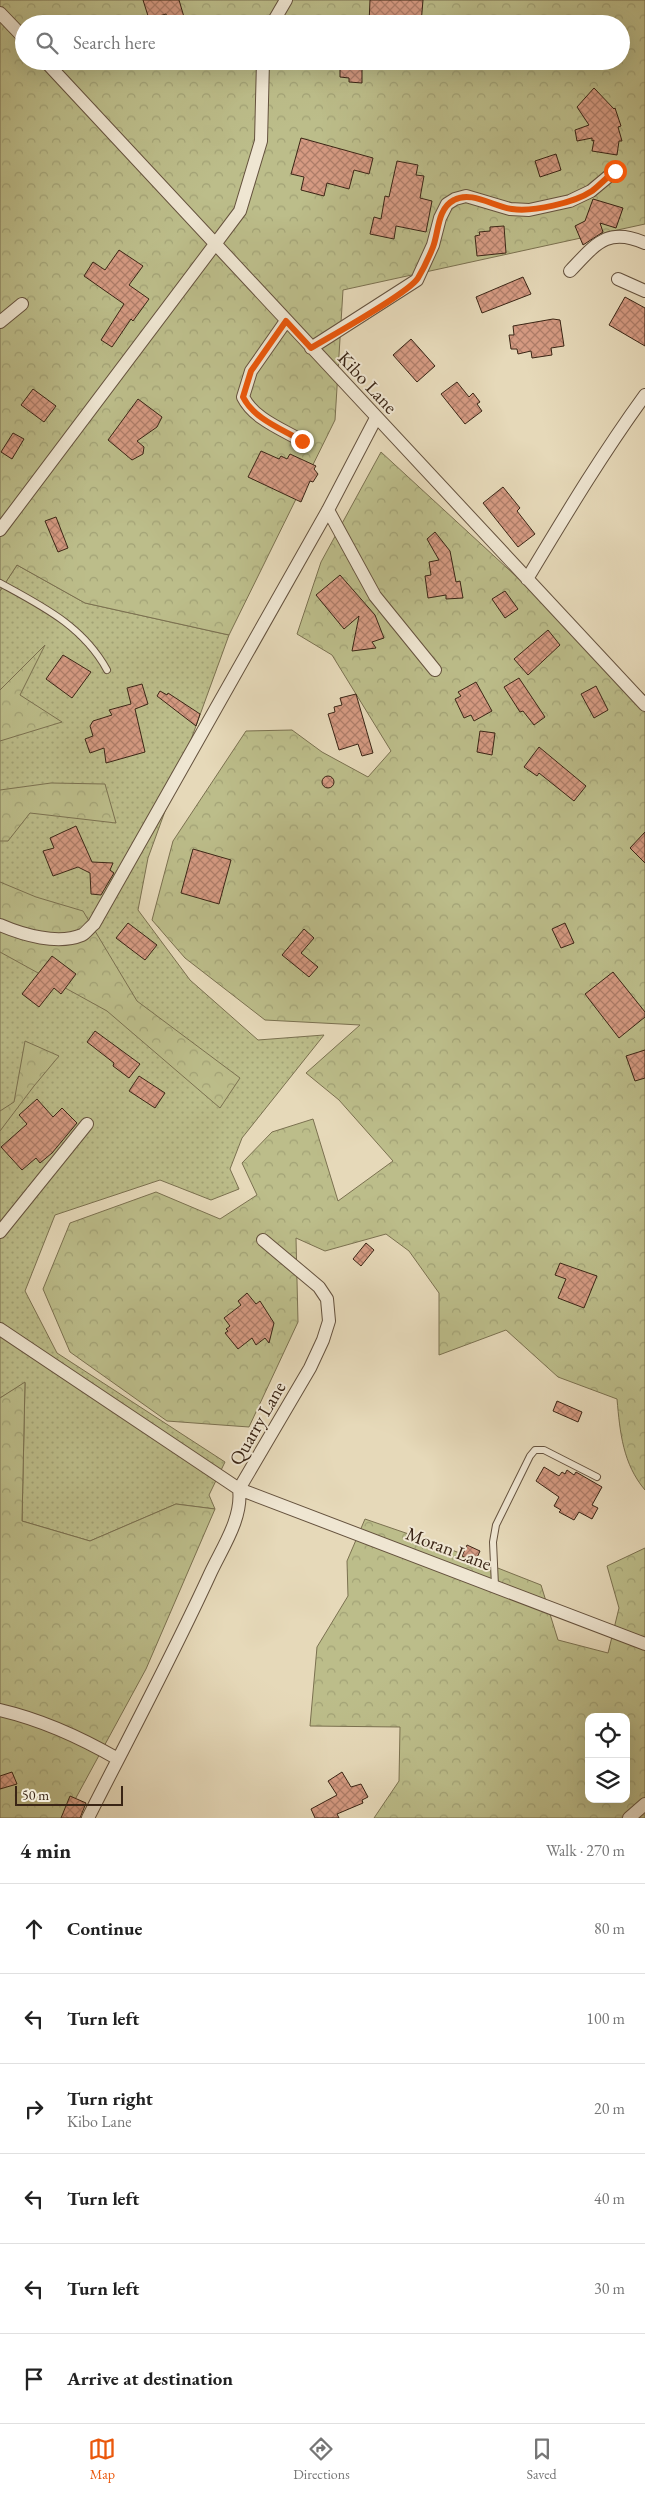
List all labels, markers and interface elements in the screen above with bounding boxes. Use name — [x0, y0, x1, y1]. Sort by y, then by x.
search box — [15, 15, 630, 70]
icon: search — [33, 29, 61, 57]
text: Search here — [73, 30, 155, 55]
route start — [604, 160, 627, 183]
street label: Kibo Lane — [332, 346, 403, 419]
route end — [291, 430, 314, 453]
street label: Quarry Lane — [223, 1377, 292, 1470]
street label: Moran Lane — [402, 1521, 495, 1576]
map controls — [585, 1713, 630, 1803]
button: locate — [585, 1713, 630, 1758]
button: layers — [585, 1758, 630, 1803]
scale bar — [15, 1783, 122, 1806]
text: 50 m — [22, 1786, 49, 1804]
text: 4 min — [20, 1837, 71, 1864]
text: Walk · 270 m — [546, 1840, 625, 1861]
icon: ahead — [20, 1915, 48, 1943]
text: Continue — [67, 1916, 142, 1941]
text: 80 m — [594, 1918, 625, 1939]
icon: left — [20, 2005, 48, 2033]
text: Turn left — [67, 2006, 139, 2031]
text: 100 m — [586, 2008, 625, 2029]
text: Turn right — [67, 2086, 153, 2111]
icon: right — [20, 2095, 48, 2123]
text: 20 m — [594, 2098, 625, 2119]
text: Kibo Lane — [67, 2111, 132, 2132]
icon: left — [20, 2185, 48, 2213]
text: Turn left — [67, 2186, 139, 2211]
text: 40 m — [594, 2188, 625, 2209]
icon: left — [20, 2275, 48, 2303]
text: Turn left — [67, 2276, 139, 2301]
text: 30 m — [594, 2278, 625, 2299]
icon: arrive — [20, 2365, 48, 2393]
text: Arrive at destination — [67, 2366, 233, 2391]
tab: Map — [88, 2435, 116, 2483]
tab: Directions — [293, 2435, 350, 2483]
tab: Saved — [527, 2435, 557, 2483]

